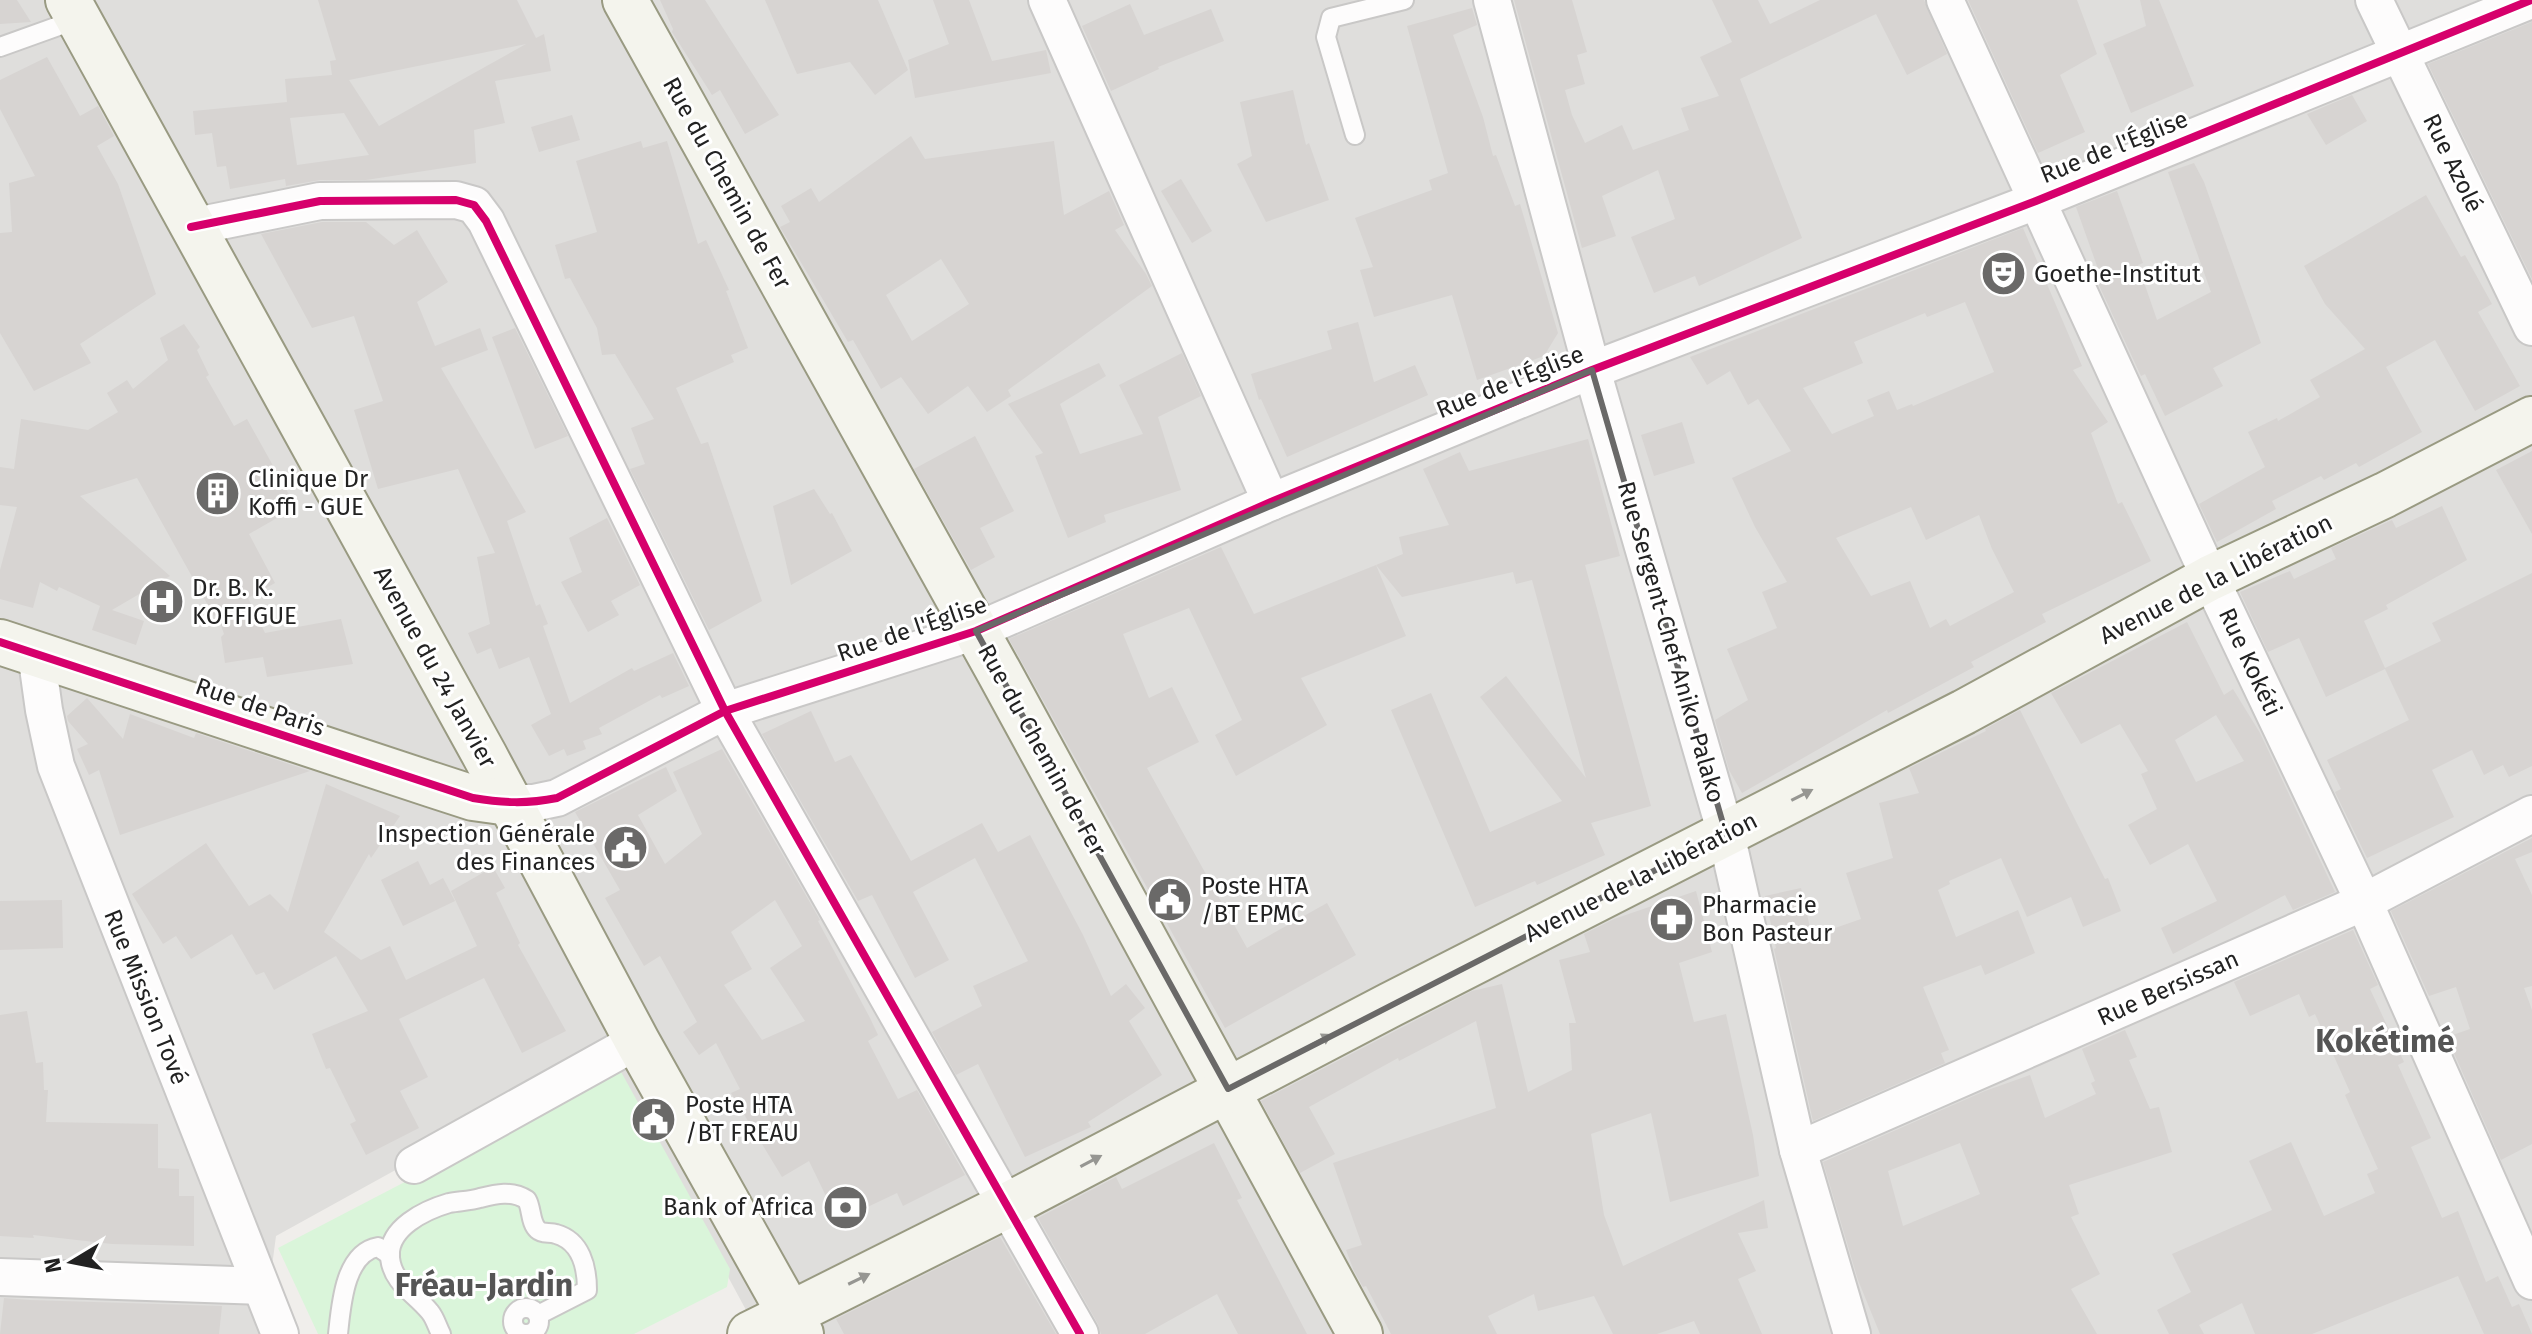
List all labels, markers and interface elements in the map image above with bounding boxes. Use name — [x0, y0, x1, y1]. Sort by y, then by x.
street label: Rue du Chemin de Fer — [657, 72, 797, 294]
street label: Rue de l'Église — [2036, 104, 2192, 189]
street label: Rue Azolé — [2417, 109, 2489, 217]
theatre icon: Goethe-Institut — [1979, 250, 2027, 298]
place label: Goethe-Institut — [2034, 260, 2201, 288]
street label: Rue de l'Église — [1432, 339, 1588, 424]
place label: Clinique Dr Koffi - GUE — [248, 465, 369, 521]
building icon: Clinique Dr Koffi - GUE — [193, 469, 241, 517]
street label: Rue Sergent-Chef Aniko Palako — [1612, 478, 1730, 806]
street label: Avenue de la Libération — [2095, 508, 2337, 650]
street label: Avenue du 24 Janvier — [368, 561, 502, 773]
place label: Dr. B. K. KOFFIGUE — [192, 574, 297, 630]
hospital icon: Dr. B. K. KOFFIGUE — [137, 578, 185, 626]
street label: Rue de l'Église — [833, 589, 991, 668]
street label: Rue Kokéti — [2213, 603, 2287, 721]
street label: Rue du Chemin de Fer — [972, 639, 1112, 861]
street label: Rue de Paris — [192, 672, 328, 742]
one-way arrow — [1791, 788, 1814, 801]
street label: Avenue de la Libération — [1520, 806, 1762, 948]
place label: Inspection Générale des Finances — [377, 820, 595, 876]
public building icon: Inspection Générale des Finances — [602, 824, 650, 872]
place label: Poste HTA /BT EPMC — [1201, 872, 1309, 928]
public building icon: Poste HTA /BT EPMC — [1146, 876, 1194, 924]
place label: Pharmacie Bon Pasteur — [1702, 891, 1833, 947]
pharmacy icon: Pharmacie Bon Pasteur — [1647, 895, 1695, 943]
street label: Rue Mission Tové — [98, 905, 194, 1089]
street label: Rue Bersissan — [2093, 944, 2243, 1032]
district label: Kokétimé — [2315, 1022, 2455, 1060]
one-way arrow — [1310, 1034, 1333, 1047]
place label: Poste HTA /BT FREAU — [685, 1091, 799, 1147]
public building icon: Poste HTA /BT FREAU — [630, 1095, 678, 1143]
one-way arrow — [1080, 1155, 1103, 1168]
bank icon: Bank of Africa — [821, 1183, 869, 1231]
place label: Bank of Africa — [663, 1193, 814, 1221]
north arrow — [32, 1222, 112, 1302]
text: N — [38, 1256, 67, 1275]
district label: Fréau-Jardin — [395, 1266, 573, 1304]
one-way arrow — [848, 1272, 871, 1286]

